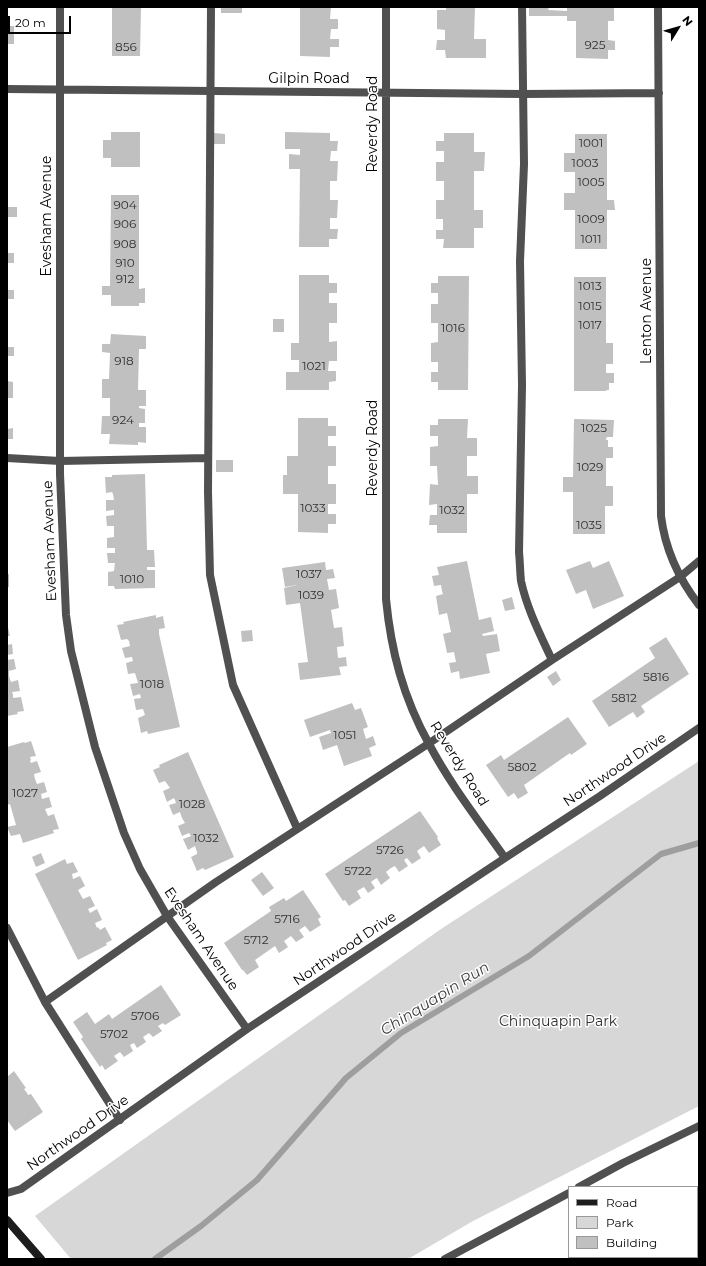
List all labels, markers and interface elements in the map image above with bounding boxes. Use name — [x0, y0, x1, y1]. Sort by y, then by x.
scale bar — [10, 8, 73, 34]
north arrow — [658, 8, 698, 48]
text: N — [679, 13, 696, 29]
text: 20 m — [15, 15, 46, 30]
house number: 925 — [585, 38, 605, 52]
house number: 856 — [115, 40, 137, 54]
street label: Gilpin Road — [268, 71, 350, 87]
street label: Reverdy Road — [365, 76, 381, 172]
house number: 1001 — [579, 136, 603, 150]
street label: Evesham Avenue — [39, 156, 55, 276]
house number: 1003 — [572, 156, 598, 170]
house number: 1005 — [577, 175, 605, 189]
house number: 904 — [113, 198, 137, 212]
house number: 1009 — [577, 212, 605, 226]
house number: 906 — [114, 217, 136, 231]
house number: 1011 — [581, 232, 601, 246]
house number: 908 — [114, 237, 136, 251]
house number: 910 — [115, 256, 135, 270]
street label: Lenton Avenue — [639, 258, 655, 364]
house number: 912 — [116, 272, 134, 286]
house number: 1013 — [578, 279, 602, 293]
house number: 1015 — [578, 299, 602, 313]
house number: 1017 — [578, 318, 602, 332]
house number: 1016 — [441, 321, 465, 335]
house number: 918 — [114, 354, 134, 368]
house number: 1021 — [302, 359, 326, 373]
street label: Reverdy Road — [365, 400, 381, 496]
house number: 924 — [112, 413, 134, 427]
house number: 1025 — [581, 421, 607, 435]
house number: 1029 — [577, 460, 603, 474]
street label: Evesham Avenue — [39, 480, 61, 602]
house number: 1033 — [300, 501, 326, 515]
house number: 1032 — [439, 503, 465, 517]
house number: 1035 — [576, 518, 602, 532]
house number: 1037 — [296, 567, 322, 581]
house number: 1010 — [120, 572, 144, 586]
house number: 1039 — [298, 588, 324, 602]
house number: 5816 — [643, 670, 669, 684]
house number: 1018 — [140, 677, 164, 691]
house number: 5812 — [611, 691, 637, 705]
street label: Reverdy Road — [426, 718, 492, 810]
house number: 1051 — [333, 728, 357, 742]
street label: Northwood Drive — [560, 729, 670, 811]
house number: 5802 — [507, 760, 537, 774]
house number: 1027 — [12, 786, 38, 800]
house number: 1028 — [179, 797, 205, 811]
house number: 1032 — [193, 831, 219, 845]
house number: 5726 — [376, 843, 404, 857]
house number: 5722 — [344, 864, 372, 878]
street label: Evesham Avenue — [160, 884, 242, 994]
street label: Northwood Drive — [290, 908, 400, 990]
house number: 5716 — [274, 912, 300, 926]
house number: 5712 — [244, 933, 268, 947]
water label: Chinquapin Run — [377, 958, 493, 1040]
house number: 5706 — [131, 1009, 159, 1023]
park label: Chinquapin Park — [499, 1014, 617, 1030]
house number: 5702 — [100, 1027, 128, 1041]
street label: Northwood Drive — [24, 1092, 132, 1174]
legend — [568, 1186, 698, 1258]
text: Road — [606, 1195, 637, 1210]
text: Park — [606, 1215, 633, 1230]
text: Building — [606, 1235, 657, 1250]

